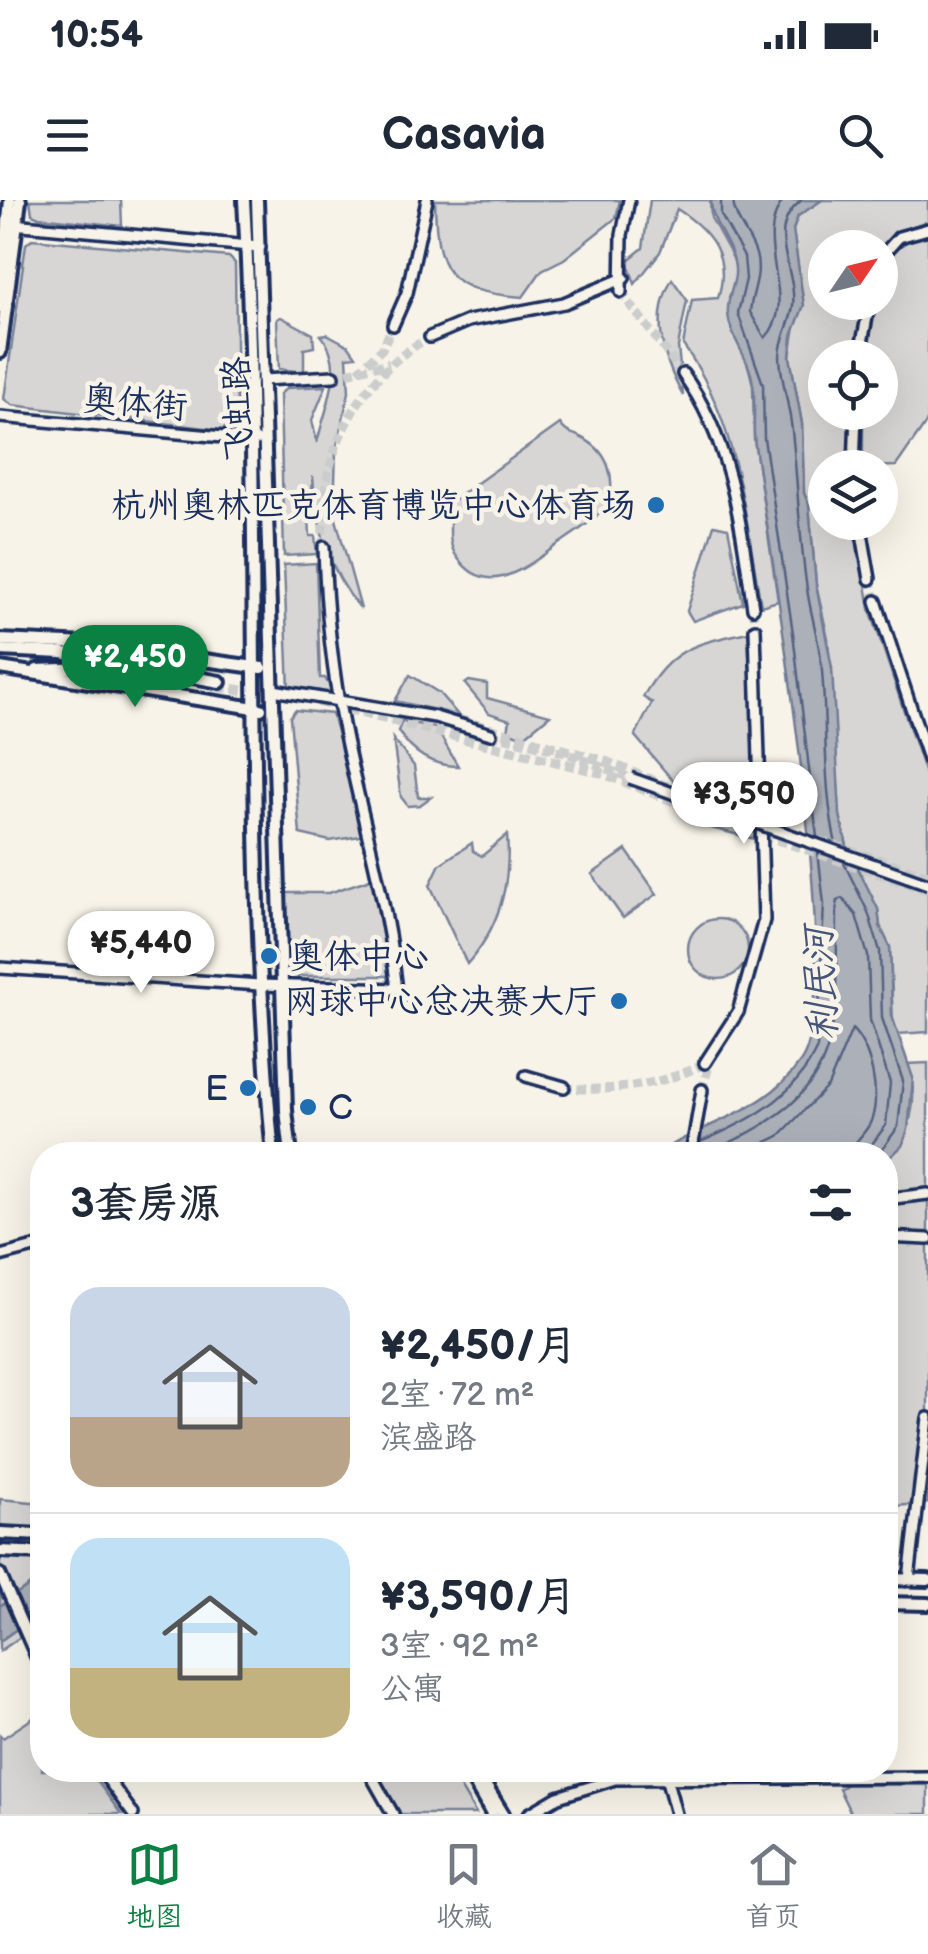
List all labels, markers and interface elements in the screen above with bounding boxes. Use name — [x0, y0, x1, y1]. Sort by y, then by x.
text: 10:54 — [50, 13, 143, 58]
icon: menu — [40, 108, 95, 163]
text: Casavia — [382, 108, 546, 163]
icon: search — [833, 108, 888, 163]
north arrow — [808, 230, 898, 320]
map controls — [808, 230, 898, 540]
button: locate — [808, 340, 898, 430]
street label: 飞虹路 — [215, 356, 262, 462]
street label: 奥体街 — [81, 377, 189, 429]
button: layers — [808, 450, 898, 540]
place label: 杭州奥林匹克体育博览中心体育场 — [111, 485, 636, 528]
marker: 杭州奥林匹克体育博览中心体育场 — [645, 494, 667, 516]
pin: ¥2,450 — [54, 625, 216, 710]
text: ¥2,450 — [83, 638, 187, 677]
pin: ¥3,590 — [663, 762, 825, 847]
text: ¥3,590 — [693, 775, 795, 814]
pin: ¥5,440 — [60, 911, 222, 996]
water label: 利民河 — [796, 920, 847, 1042]
text: ¥5,440 — [90, 924, 192, 963]
place label: 奥体中心 — [289, 936, 429, 979]
marker: 奥体中心 — [258, 945, 280, 967]
place label: 网球中心总决赛大厅 — [284, 981, 599, 1024]
marker: 网球中心总决赛大厅 — [608, 990, 630, 1012]
place label: E — [205, 1068, 228, 1111]
marker: E — [237, 1077, 259, 1099]
place label: C — [328, 1087, 353, 1130]
marker: C — [297, 1096, 319, 1118]
icon: filters — [803, 1175, 858, 1230]
text: 3套房源 — [70, 1179, 221, 1230]
text: ¥2,450/月 — [380, 1321, 578, 1372]
icon: home — [150, 1327, 270, 1447]
text: 2室 · 72 m² — [380, 1376, 534, 1415]
text: 滨盛路 — [380, 1419, 476, 1458]
text: ¥3,590/月 — [380, 1572, 577, 1623]
icon: home — [150, 1578, 270, 1698]
text: 3室 · 92 m² — [380, 1627, 539, 1666]
text: 公寓 — [380, 1670, 444, 1709]
tab: 地图 — [127, 1837, 183, 1934]
tab: 收藏 — [436, 1837, 492, 1934]
tab: 首页 — [745, 1837, 801, 1934]

